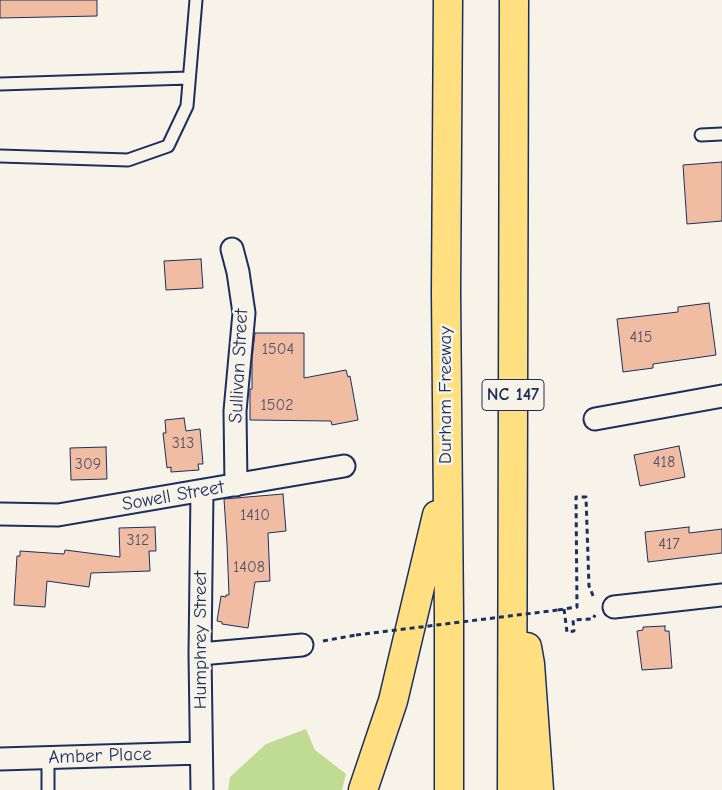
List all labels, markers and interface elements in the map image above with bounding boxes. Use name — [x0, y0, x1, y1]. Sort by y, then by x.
street label: Sullivan Street — [225, 308, 253, 424]
street label: Durham Freeway — [435, 326, 457, 464]
house number: 415 — [630, 327, 652, 347]
house number: 1504 — [262, 339, 294, 359]
road number: NC 147 — [482, 380, 544, 410]
house number: 1502 — [260, 395, 294, 415]
house number: 313 — [172, 433, 194, 453]
house number: 418 — [653, 452, 675, 472]
house number: 309 — [75, 454, 101, 474]
street label: Sowell Street — [120, 476, 226, 516]
house number: 1410 — [240, 505, 270, 525]
house number: 312 — [127, 530, 149, 550]
house number: 417 — [658, 534, 680, 554]
house number: 1408 — [233, 557, 265, 577]
street label: Humphrey Street — [190, 571, 212, 709]
street label: Amber Place — [48, 743, 152, 769]

